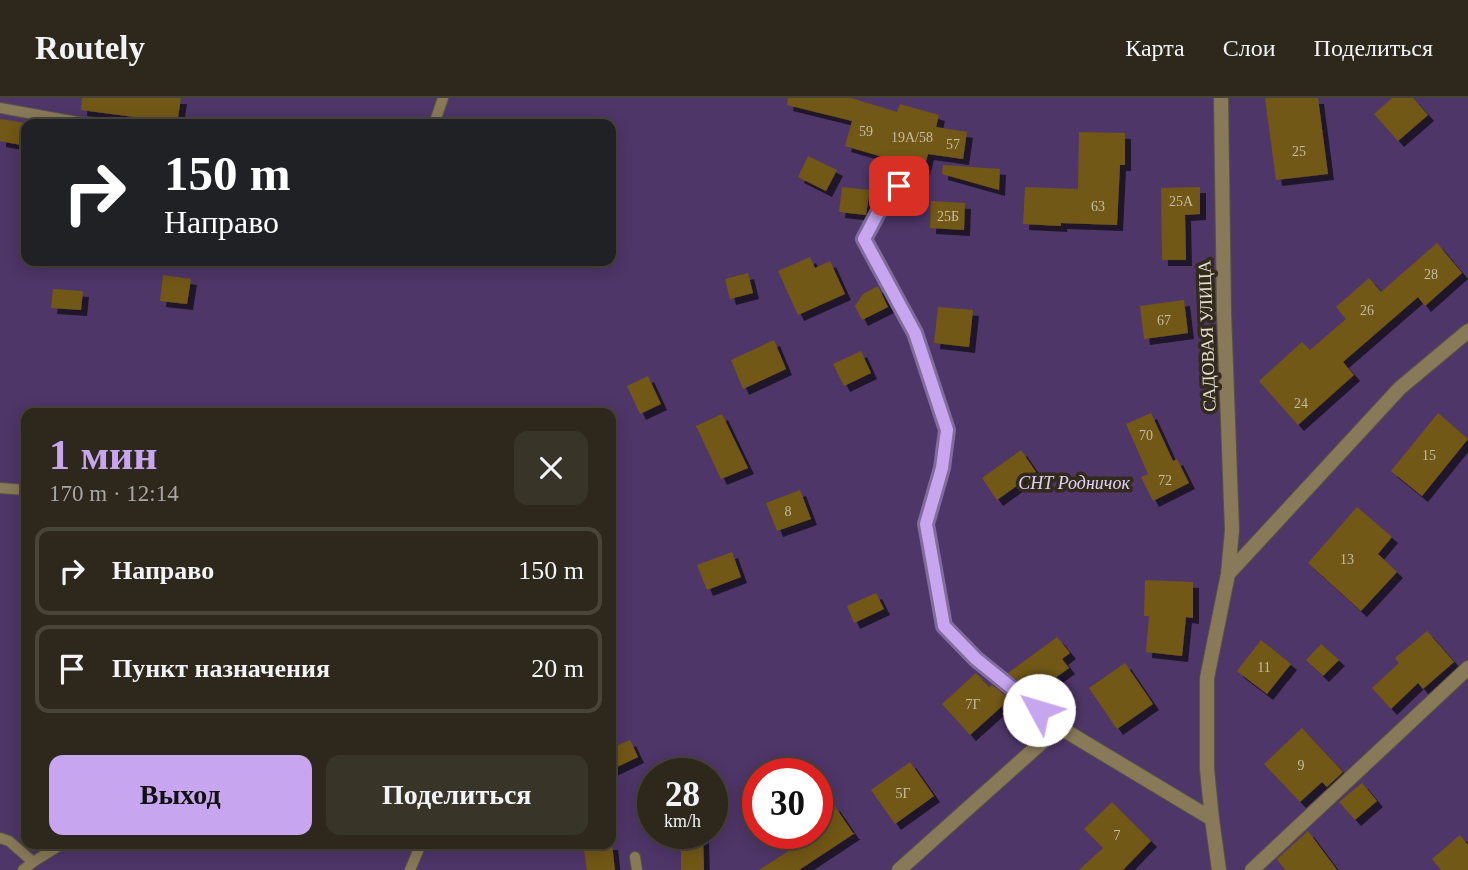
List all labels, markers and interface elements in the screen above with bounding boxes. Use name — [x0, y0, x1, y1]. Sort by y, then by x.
text: Routely — [35, 30, 145, 66]
text: Карта — [1125, 35, 1185, 61]
text: Слои — [1223, 35, 1276, 61]
text: Поделиться — [1314, 35, 1433, 61]
house number: 59 — [859, 124, 873, 139]
house number: 19А/58 — [891, 130, 933, 145]
house number: 57 — [946, 137, 960, 152]
house number: 25 — [1292, 144, 1306, 159]
text: 150 m — [164, 146, 291, 201]
icon: right — [49, 147, 140, 238]
pin — [869, 156, 929, 216]
icon: arrive — [880, 167, 918, 205]
house number: 25А — [1169, 194, 1194, 209]
house number: 63 — [1091, 199, 1105, 214]
text: Направо — [164, 204, 279, 240]
house number: 25Б — [937, 209, 959, 224]
street label: САДОВАЯ УЛИЦА — [1194, 260, 1220, 412]
house number: 28 — [1424, 267, 1438, 282]
house number: 26 — [1360, 303, 1374, 318]
house number: 67 — [1157, 313, 1171, 328]
house number: 24 — [1294, 396, 1308, 411]
house number: 70 — [1139, 428, 1153, 443]
button: close — [514, 431, 588, 505]
text: 1 мин — [49, 432, 158, 478]
house number: 15 — [1422, 448, 1436, 463]
park label: СНТ Родничок — [1018, 473, 1130, 493]
house number: 72 — [1158, 473, 1172, 488]
text: 170 m · 12:14 — [49, 481, 179, 506]
house number: 8 — [785, 504, 792, 519]
icon: right — [53, 552, 91, 590]
house number: 13 — [1340, 552, 1354, 567]
text: Направо — [112, 556, 214, 585]
text: 150 m — [518, 556, 584, 585]
icon: arrive — [53, 650, 91, 688]
text: Пункт назначения — [112, 654, 330, 683]
text: 20 m — [531, 654, 584, 683]
house number: 11 — [1257, 660, 1271, 675]
position arrow — [1002, 673, 1076, 747]
house number: 7Г — [965, 697, 981, 712]
button: Выход — [49, 755, 312, 835]
button: Поделиться — [326, 755, 588, 835]
speed limit sign: 30 — [742, 758, 833, 849]
house number: 9 — [1298, 758, 1305, 773]
text: 28 — [665, 775, 700, 814]
house number: 5Г — [895, 786, 911, 801]
text: km/h — [664, 811, 701, 831]
house number: 7 — [1114, 828, 1121, 843]

